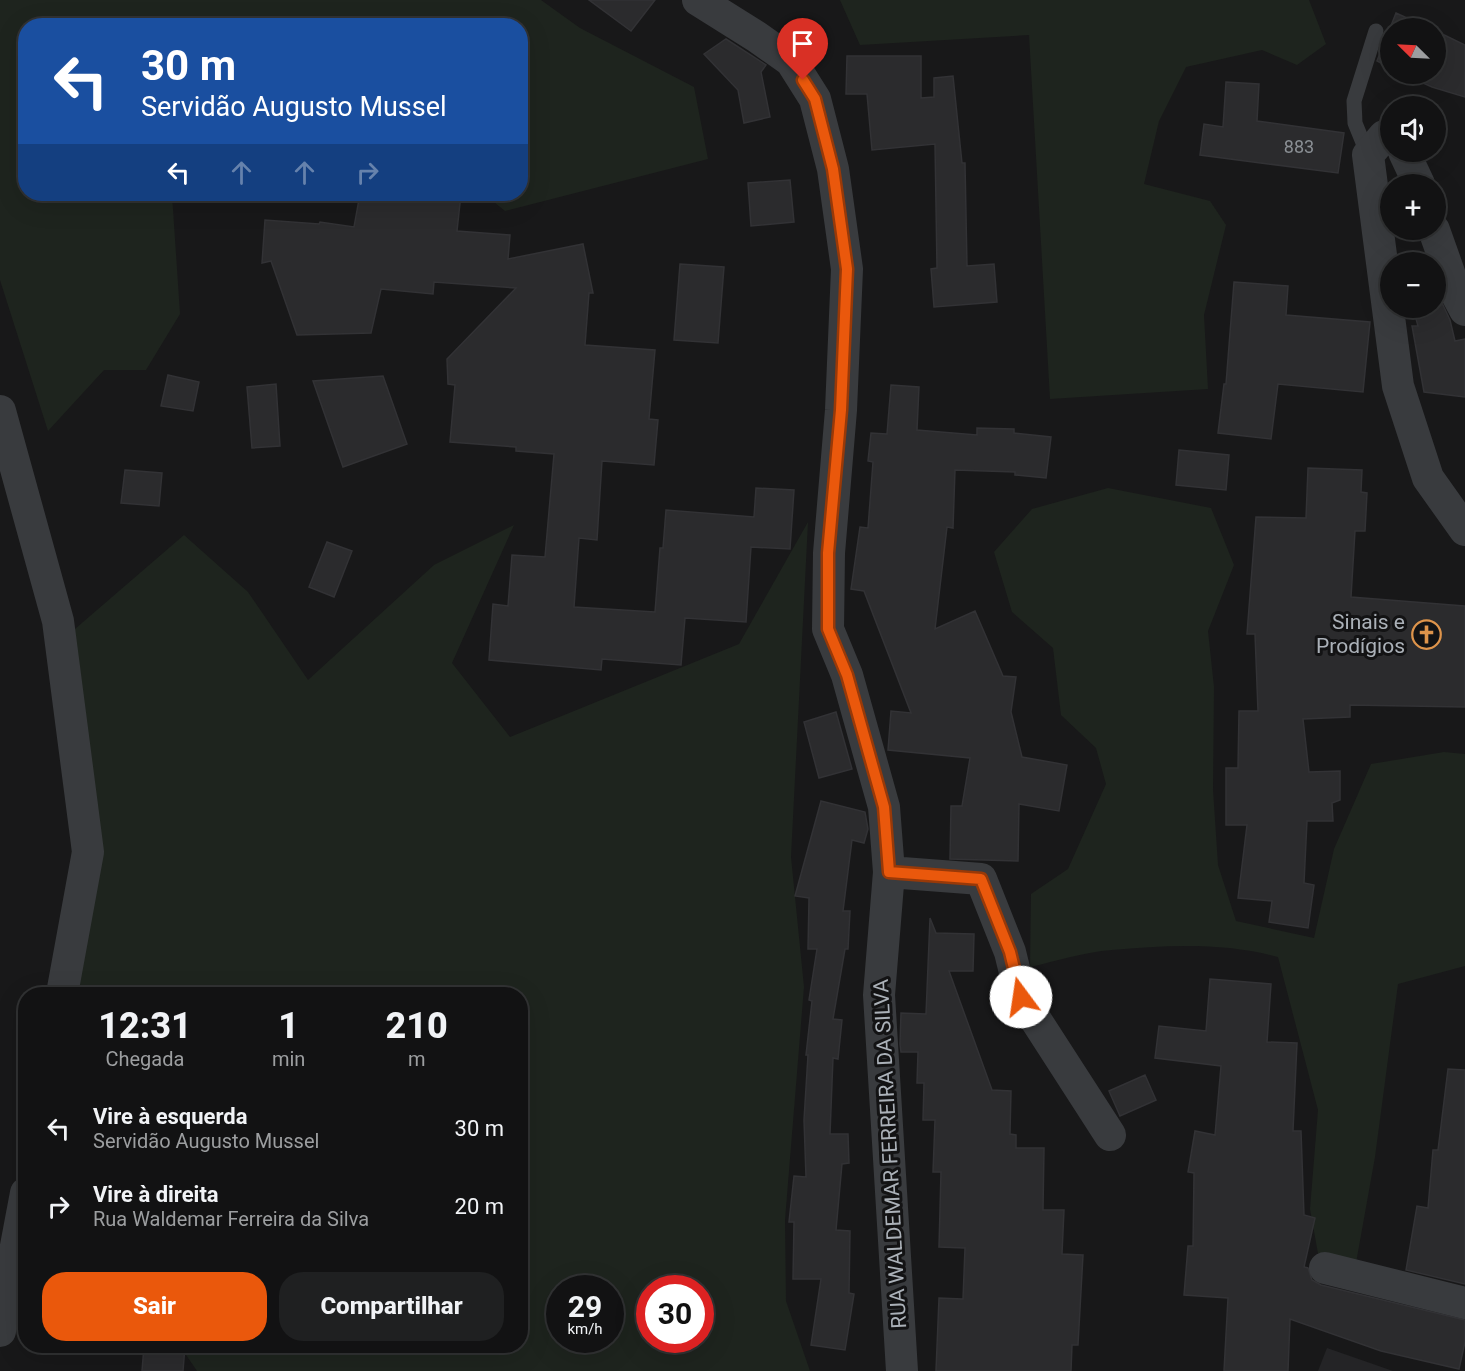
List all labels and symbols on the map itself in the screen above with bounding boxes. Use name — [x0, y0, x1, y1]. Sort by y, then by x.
pin — [777, 18, 828, 80]
north arrow — [1380, 18, 1446, 84]
house number: 883 — [1284, 136, 1314, 157]
place label: Sinais e Prodígios — [1316, 610, 1405, 658]
church icon: Sinais e Prodígios — [1410, 618, 1442, 650]
position arrow — [989, 965, 1053, 1029]
street label: RUA WALDEMAR FERREIRA DA SILVA — [869, 978, 911, 1329]
speed limit sign: 30 — [636, 1275, 714, 1353]

